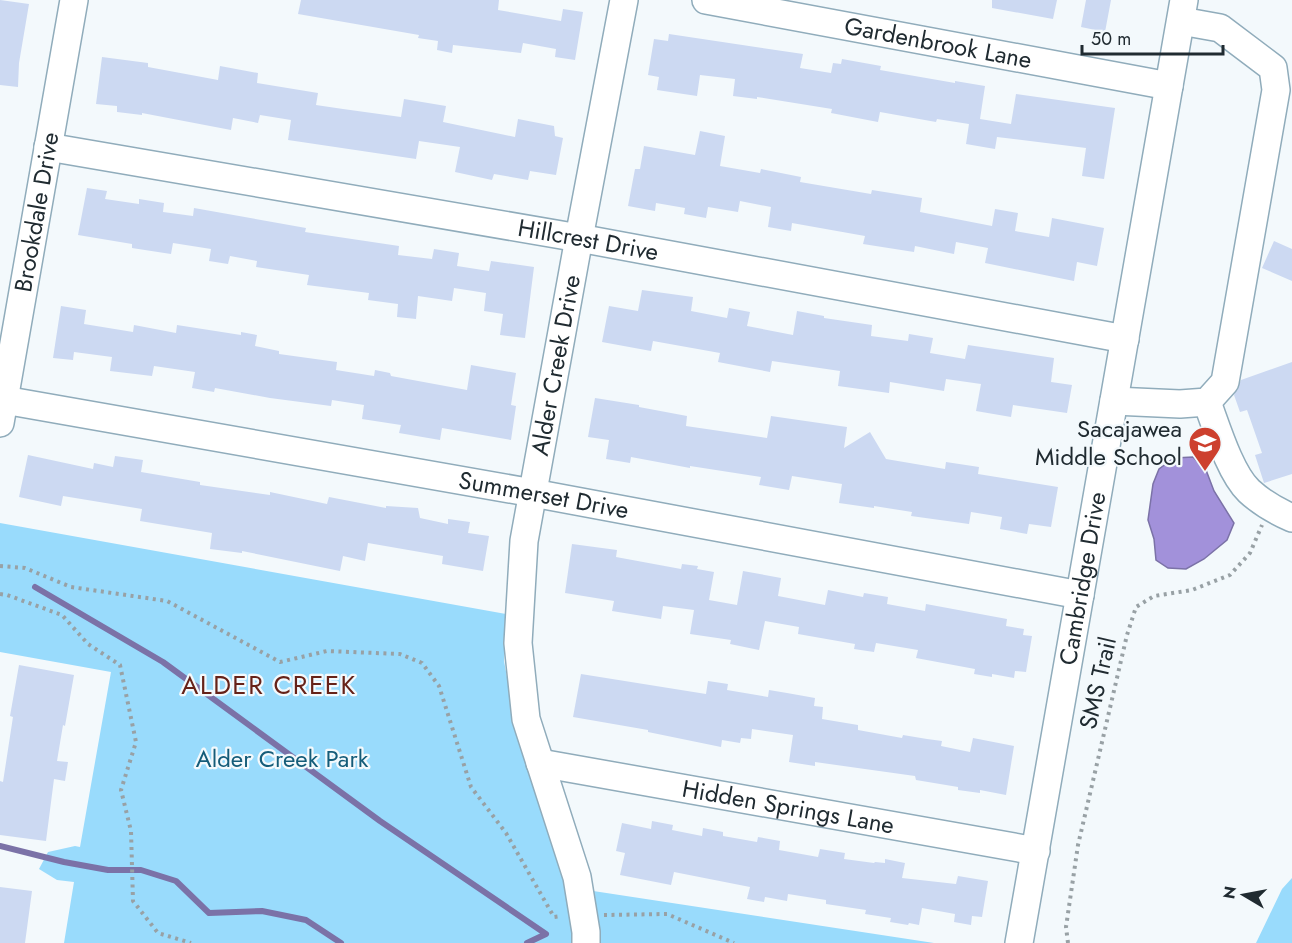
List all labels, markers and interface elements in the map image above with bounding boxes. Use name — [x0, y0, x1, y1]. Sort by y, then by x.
street label: Gardenbrook Lane — [842, 8, 1035, 77]
scale bar — [1082, 18, 1223, 56]
text: 50 m — [1091, 26, 1131, 52]
street label: Brookdale Drive — [5, 129, 68, 295]
street label: Hillcrest Drive — [515, 210, 661, 269]
street label: Alder Creek Drive — [522, 272, 589, 458]
place label: Sacajawea Middle School — [1035, 411, 1182, 474]
school or university icon: Sacajawea Middle School — [1187, 425, 1223, 472]
street label: Summerset Drive — [456, 462, 632, 527]
street label: Cambridge Drive — [1050, 489, 1115, 668]
street label: SMS Trail — [1070, 633, 1125, 732]
district label: ALDER CREEK — [181, 666, 357, 704]
park label: Alder Creek Park — [196, 741, 369, 776]
street label: Hidden Springs Lane — [679, 771, 897, 843]
north arrow — [1214, 865, 1274, 925]
text: N — [1217, 884, 1242, 901]

